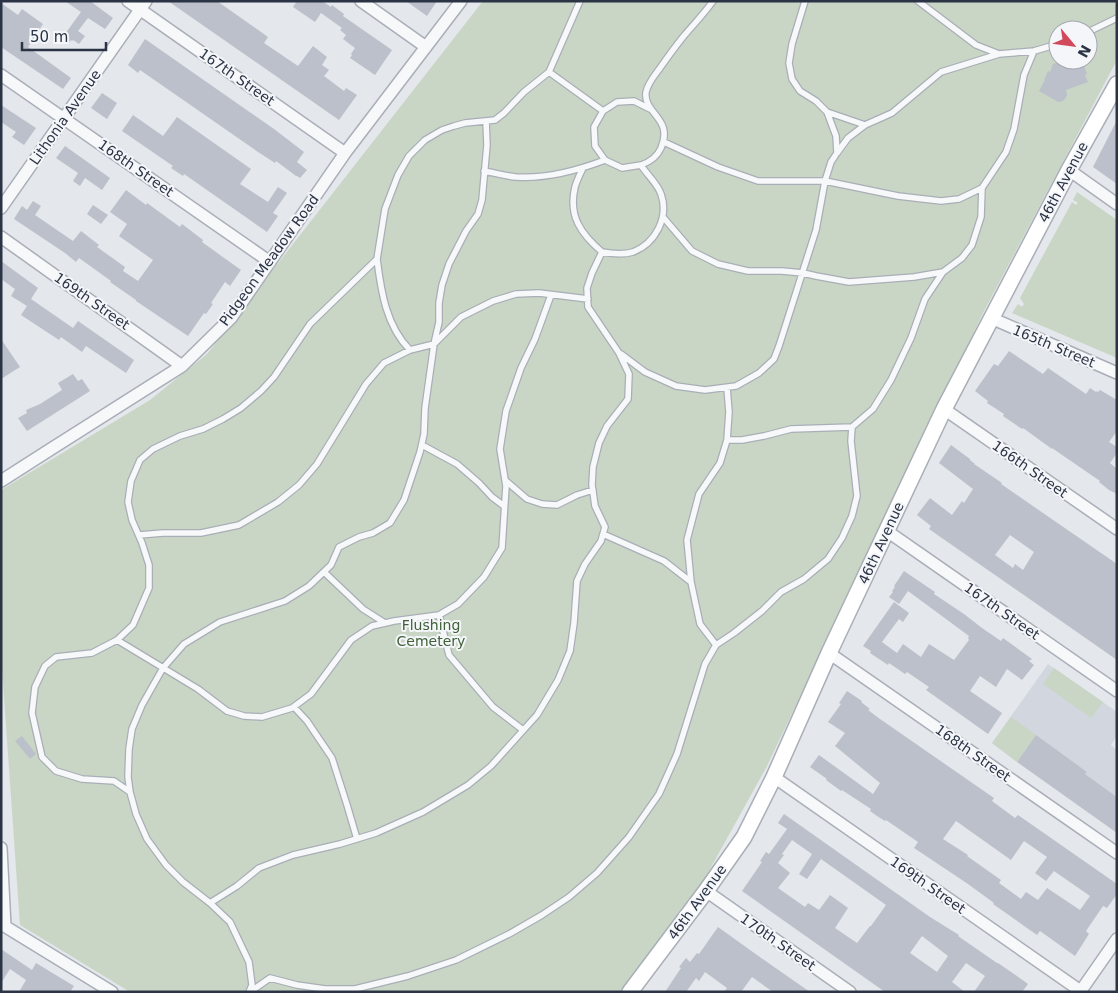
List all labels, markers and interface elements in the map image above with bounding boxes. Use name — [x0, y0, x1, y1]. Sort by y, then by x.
scale bar — [22, 20, 106, 52]
north arrow — [1048, 20, 1098, 70]
text: 50 m — [30, 28, 68, 46]
text: N — [1075, 42, 1094, 60]
street label: 167th Street — [196, 45, 278, 109]
street label: Lithonia Avenue — [26, 66, 104, 168]
street label: 168th Street — [95, 136, 177, 200]
street label: 46th Avenue — [1035, 139, 1091, 225]
street label: Pidgeon Meadow Road — [216, 191, 322, 329]
street label: 169th Street — [51, 269, 133, 333]
street label: 165th Street — [1010, 321, 1098, 371]
street label: 166th Street — [989, 437, 1071, 501]
street label: 46th Avenue — [855, 499, 907, 587]
street label: 167th Street — [961, 579, 1043, 643]
park label: Flushing Cemetery — [397, 617, 465, 649]
street label: 168th Street — [932, 721, 1014, 785]
street label: 169th Street — [887, 853, 969, 917]
street label: 46th Avenue — [664, 861, 730, 943]
street label: 170th Street — [737, 910, 819, 974]

